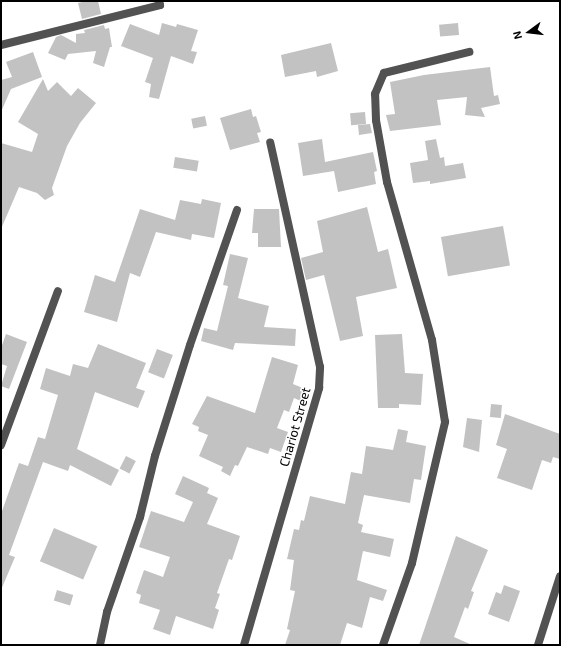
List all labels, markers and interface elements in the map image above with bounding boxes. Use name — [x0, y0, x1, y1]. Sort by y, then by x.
north arrow — [509, 12, 549, 52]
text: N — [510, 30, 524, 41]
street label: Chariot Street — [276, 385, 314, 469]

